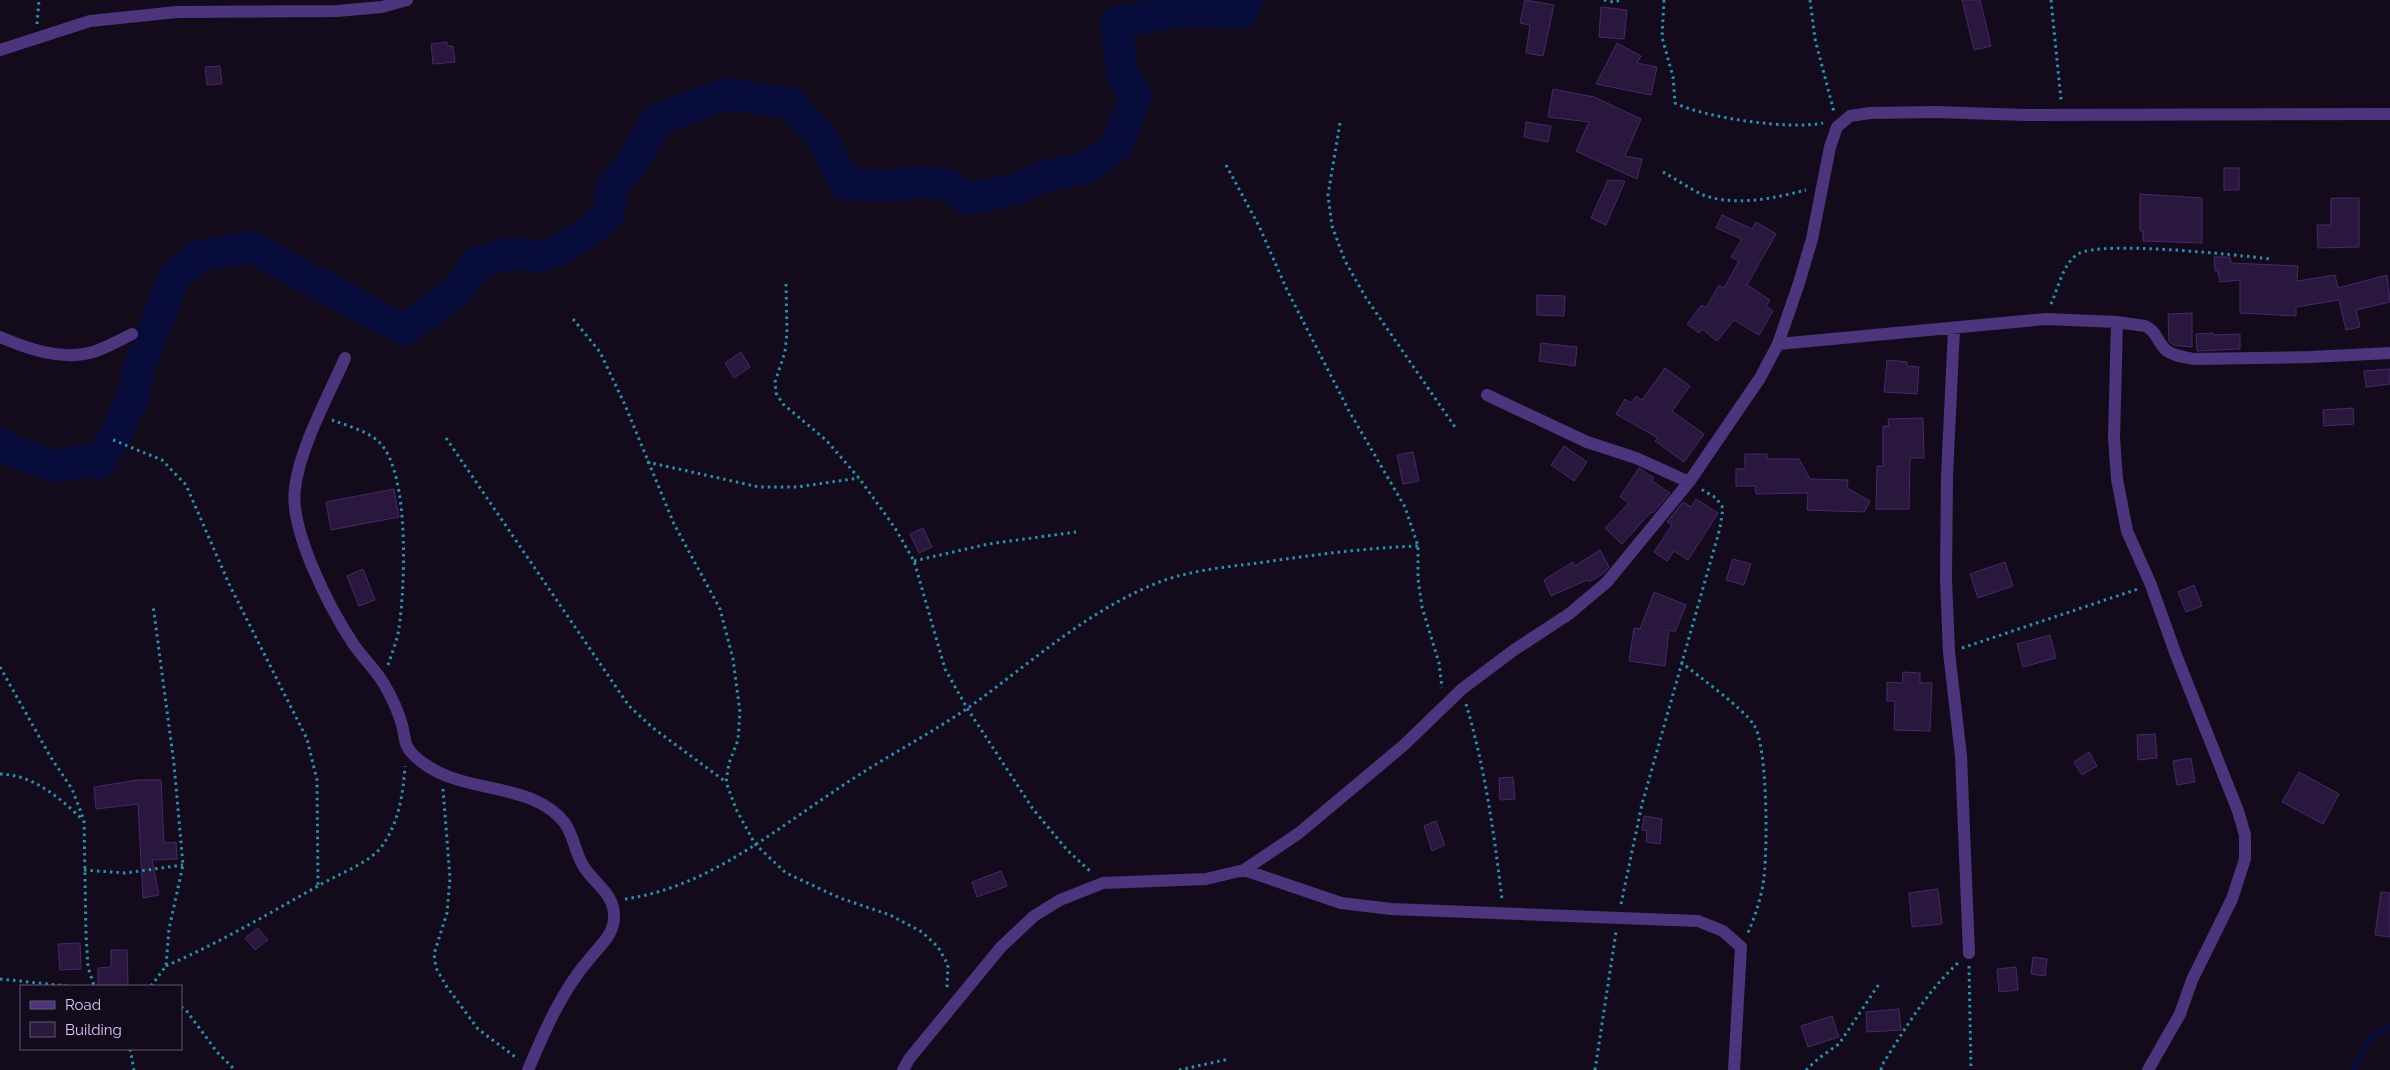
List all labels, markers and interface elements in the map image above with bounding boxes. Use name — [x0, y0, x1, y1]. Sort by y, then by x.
legend — [20, 985, 182, 1050]
text: Road — [65, 996, 101, 1014]
text: Building — [65, 1021, 122, 1039]

